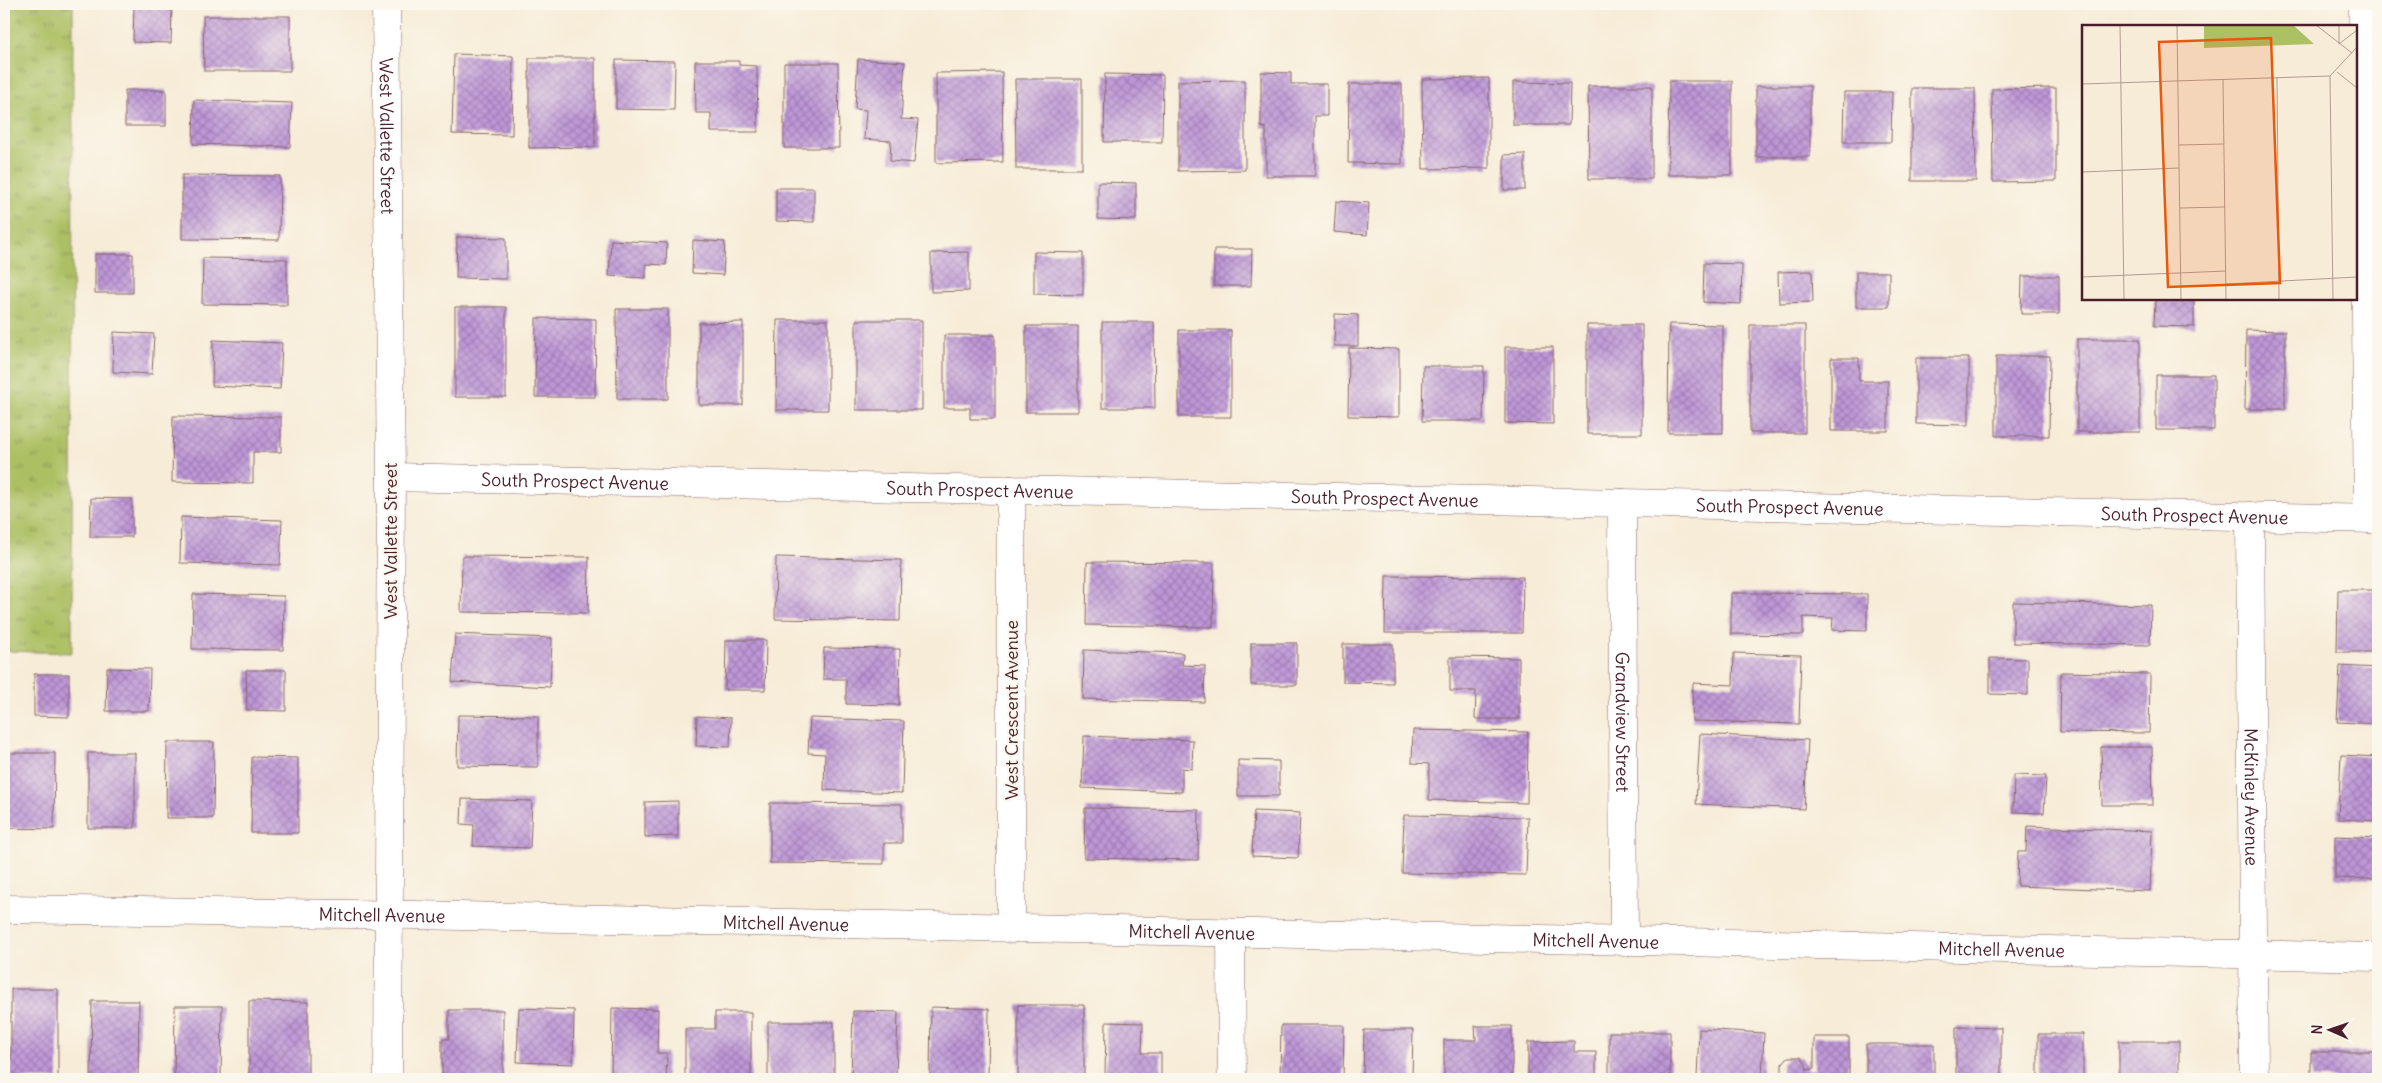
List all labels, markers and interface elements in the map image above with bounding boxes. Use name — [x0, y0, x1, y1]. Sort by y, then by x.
inset map — [2082, 25, 2357, 300]
street label: West Vallette Street — [375, 58, 400, 214]
street label: West Vallette Street — [379, 463, 402, 619]
street label: South Prospect Avenue — [481, 467, 669, 494]
street label: South Prospect Avenue — [886, 476, 1074, 503]
street label: South Prospect Avenue — [1291, 485, 1479, 511]
street label: South Prospect Avenue — [1696, 493, 1884, 520]
street label: South Prospect Avenue — [2101, 502, 2289, 529]
street label: West Crescent Avenue — [1000, 620, 1023, 800]
street label: Grandview Street — [1611, 652, 1635, 792]
street label: McKinley Avenue — [2240, 728, 2264, 866]
street label: Mitchell Avenue — [318, 902, 446, 927]
street label: Mitchell Avenue — [722, 910, 849, 936]
street label: Mitchell Avenue — [1128, 919, 1255, 944]
street label: Mitchell Avenue — [1532, 927, 1659, 953]
street label: Mitchell Avenue — [1938, 936, 2065, 962]
north arrow — [2304, 1006, 2354, 1056]
text: N — [2308, 1024, 2326, 1035]

